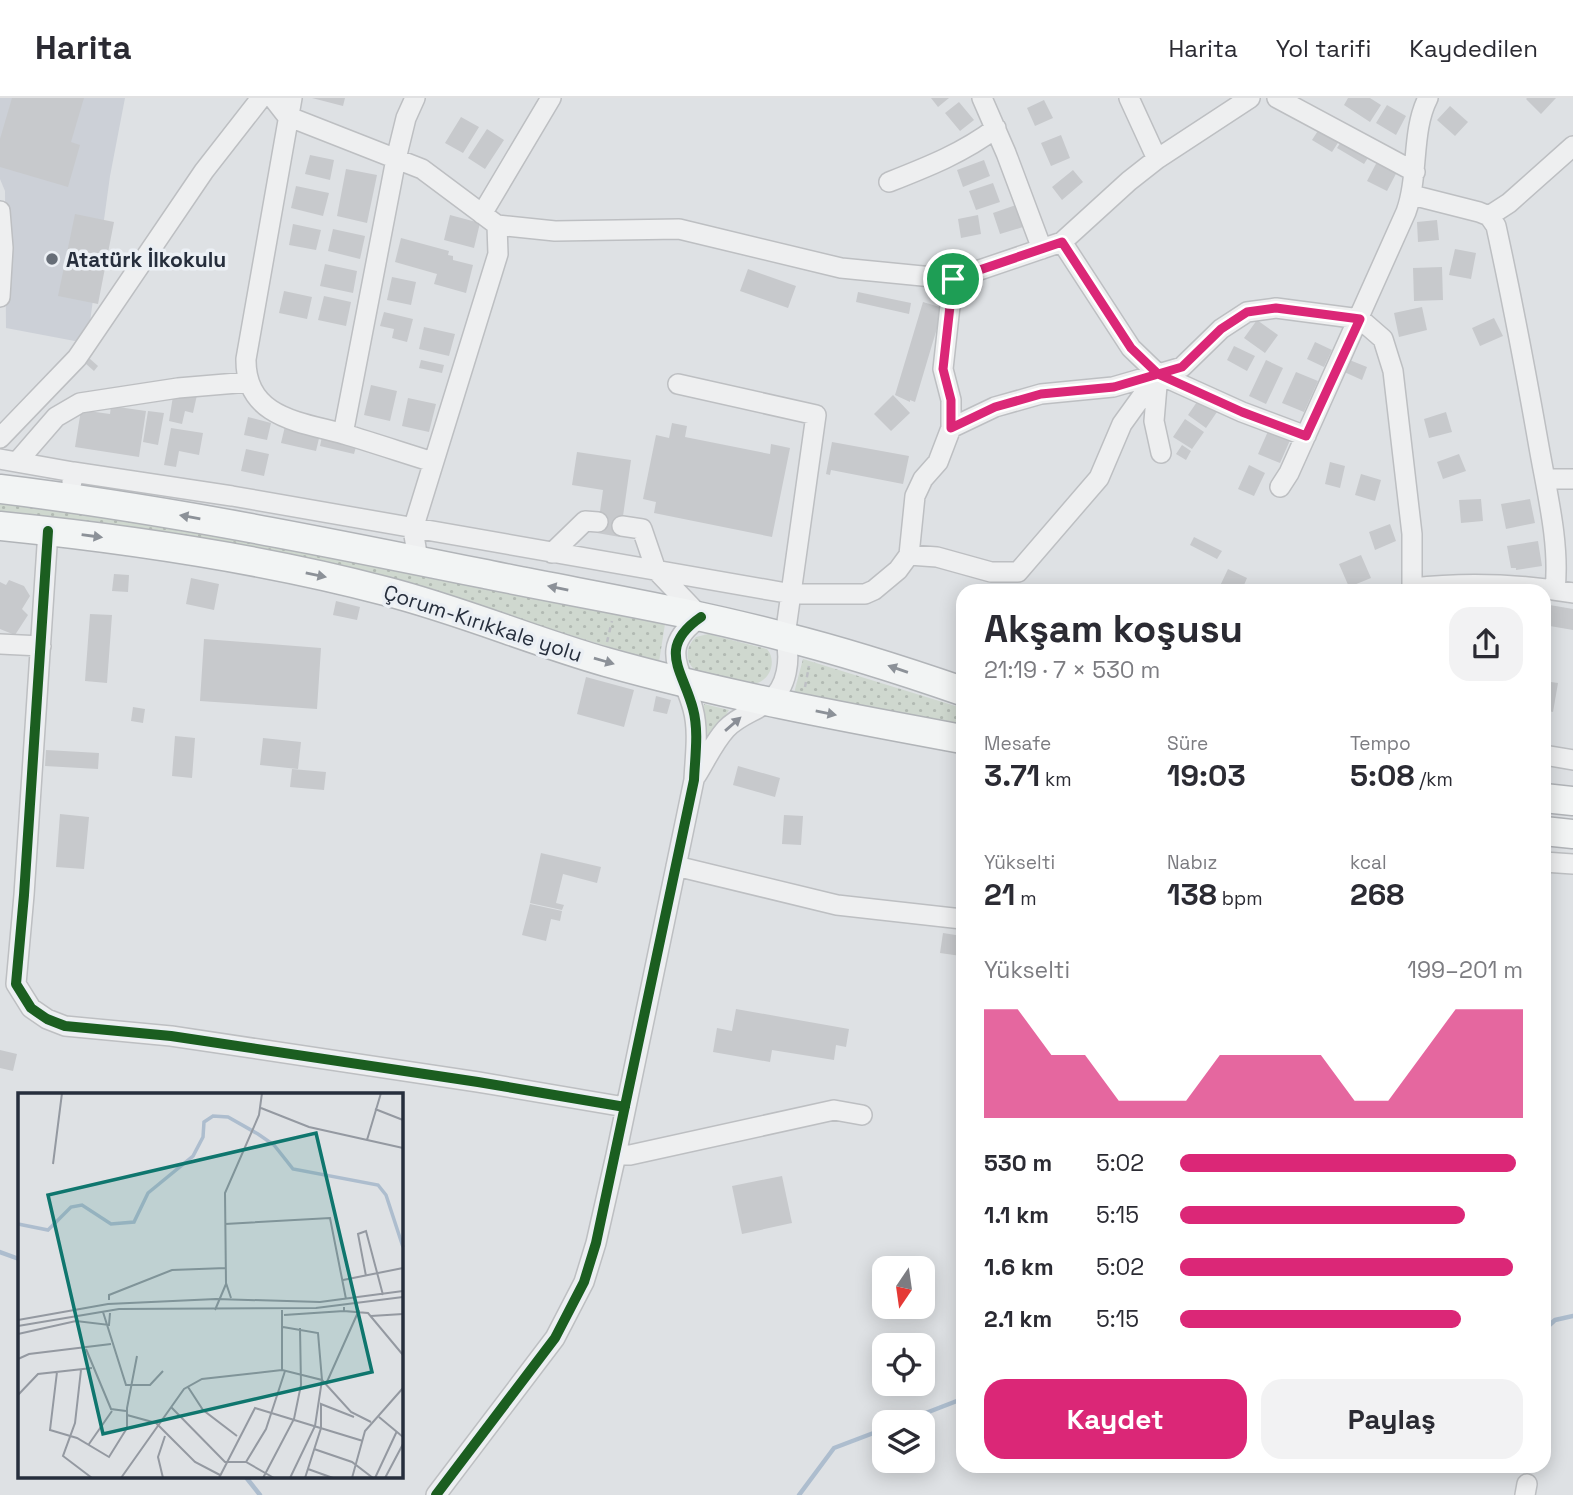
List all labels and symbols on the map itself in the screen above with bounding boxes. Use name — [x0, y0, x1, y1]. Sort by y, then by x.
place label: Atatürk İlkokulu — [66, 246, 226, 273]
pin — [923, 249, 983, 309]
marker: Atatürk İlkokulu — [44, 251, 60, 267]
one-way arrow — [179, 511, 201, 522]
one-way arrow — [81, 530, 103, 541]
one-way arrow — [305, 570, 327, 581]
street label: Çorum-Kırıkkale yolu — [380, 578, 586, 668]
one-way arrow — [547, 583, 569, 594]
one-way arrow — [594, 657, 615, 667]
one-way arrow — [887, 663, 908, 674]
one-way arrow — [815, 708, 837, 719]
one-way arrow — [724, 716, 742, 732]
inset map — [18, 1093, 402, 1478]
north arrow — [872, 1256, 934, 1320]

